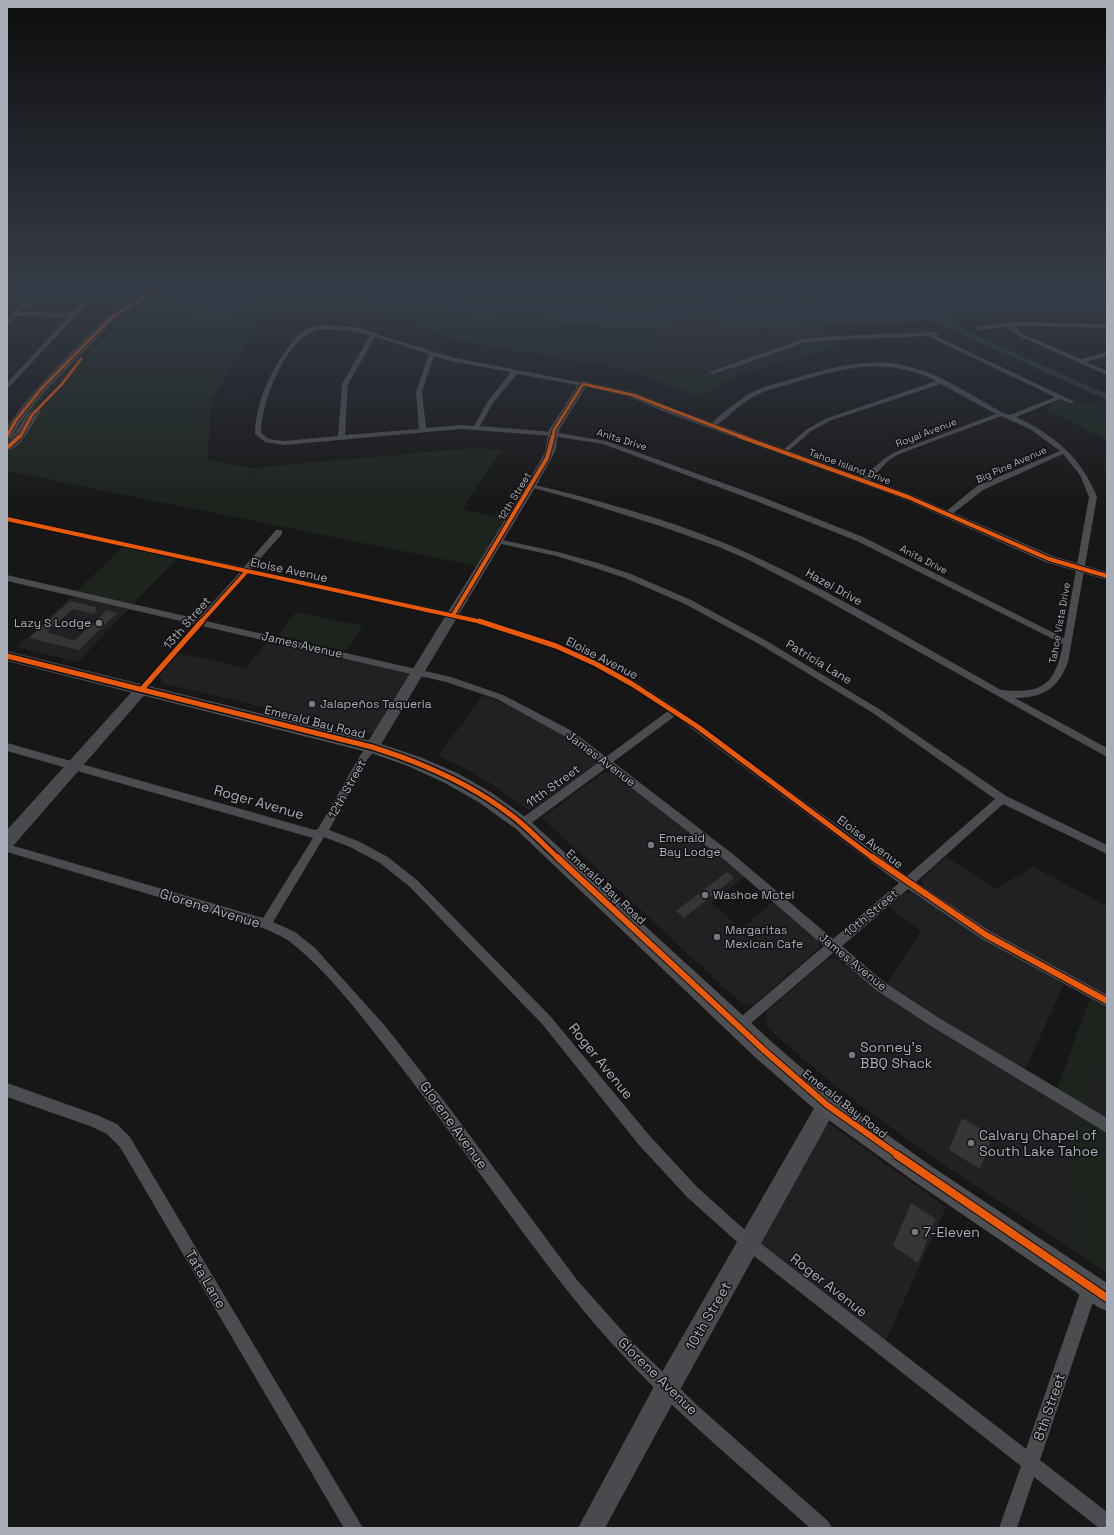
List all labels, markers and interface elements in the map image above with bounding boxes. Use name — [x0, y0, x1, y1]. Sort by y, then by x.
street label: Royal Avenue — [894, 415, 959, 450]
street label: Anita Drive — [595, 426, 649, 453]
street label: Big Pine Avenue — [974, 443, 1049, 486]
street label: Tahoe Island Drive — [807, 446, 893, 487]
street label: 12th Street — [495, 469, 534, 523]
street label: Anita Drive — [898, 542, 950, 577]
street label: Eloise Avenue — [249, 554, 329, 586]
street label: Hazel Drive — [803, 565, 865, 609]
street label: Tahoe Vista Drive — [1046, 581, 1073, 665]
street label: 13th Street — [160, 593, 214, 653]
place label: Lazy S Lodge — [14, 615, 91, 631]
marker: Lazy S Lodge — [94, 618, 104, 628]
street label: James Avenue — [260, 628, 344, 662]
street label: Eloise Avenue — [563, 633, 641, 683]
street label: Patricia Lane — [783, 636, 855, 688]
place label: Jalapeños Taqueria — [320, 696, 432, 712]
marker: Jalapeños Taqueria — [307, 699, 317, 709]
street label: Emerald Bay Road — [263, 702, 367, 742]
street label: James Avenue — [563, 728, 639, 790]
street label: 12th Street — [324, 757, 370, 821]
street label: 11th Street — [523, 761, 583, 811]
street label: Roger Avenue — [212, 781, 306, 823]
street label: Eloise Avenue — [834, 812, 906, 872]
place label: Emerald Bay Lodge — [659, 830, 721, 860]
marker: Emerald Bay Lodge — [646, 840, 656, 850]
street label: Emerald Bay Road — [563, 846, 649, 928]
street label: Glorene Avenue — [157, 884, 263, 932]
street label: 10th Street — [841, 886, 901, 940]
place label: Washoe Motel — [713, 887, 794, 903]
marker: Washoe Motel — [700, 890, 710, 900]
place label: Margaritas Mexican Cafe — [725, 922, 803, 952]
street label: James Avenue — [816, 930, 890, 994]
marker: Margaritas Mexican Cafe — [712, 932, 722, 942]
street label: Roger Avenue — [565, 1019, 637, 1103]
place label: Sonney's BBQ Shack — [860, 1038, 933, 1072]
marker: Sonney's BBQ Shack — [847, 1050, 857, 1060]
street label: Emerald Bay Road — [799, 1066, 891, 1142]
street label: Glorene Avenue — [416, 1077, 492, 1173]
place label: Calvary Chapel of South Lake Tahoe — [979, 1126, 1098, 1160]
marker: Calvary Chapel of South Lake Tahoe — [966, 1138, 976, 1148]
place label: 7-Eleven — [923, 1223, 980, 1241]
marker: 7-Eleven — [910, 1227, 920, 1237]
street label: Tata Lane — [181, 1246, 231, 1312]
street label: Roger Avenue — [787, 1249, 871, 1321]
street label: 10th Street — [681, 1278, 735, 1354]
street label: Glorene Avenue — [614, 1333, 702, 1419]
street label: 8th Street — [1029, 1371, 1069, 1443]

